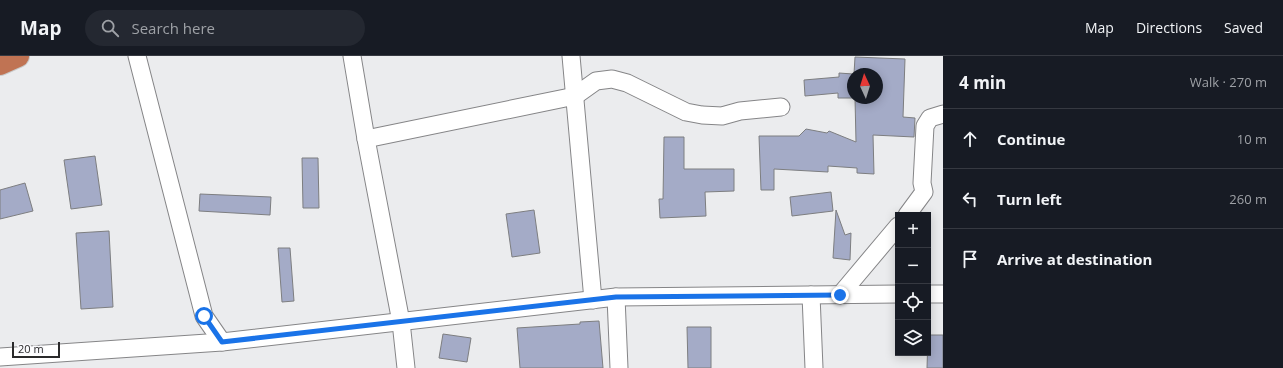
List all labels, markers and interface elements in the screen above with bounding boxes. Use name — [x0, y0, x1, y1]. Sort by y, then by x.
search box — [85, 10, 365, 46]
text: Map — [20, 15, 61, 41]
icon: search — [99, 17, 121, 39]
text: Search here — [131, 18, 215, 38]
text: Map — [1085, 18, 1114, 37]
text: Directions — [1136, 18, 1202, 37]
text: Saved — [1224, 18, 1263, 37]
north arrow — [847, 68, 883, 104]
text: 4 min — [959, 71, 1006, 94]
text: Walk · 270 m — [1190, 73, 1267, 91]
icon: ahead — [959, 128, 981, 150]
text: Continue — [997, 129, 1065, 149]
text: 10 m — [1237, 130, 1267, 148]
icon: left — [959, 188, 981, 210]
text: Turn left — [997, 189, 1062, 209]
text: 260 m — [1229, 190, 1267, 208]
map controls — [895, 212, 931, 356]
button: + — [895, 212, 931, 248]
button: − — [895, 248, 931, 284]
icon: arrive — [959, 248, 981, 270]
text: Arrive at destination — [997, 249, 1152, 269]
button: locate — [895, 284, 931, 320]
route end — [831, 286, 849, 304]
route start — [195, 307, 213, 325]
button: layers — [895, 320, 931, 356]
scale bar — [12, 340, 60, 359]
text: 20 m — [18, 341, 44, 356]

